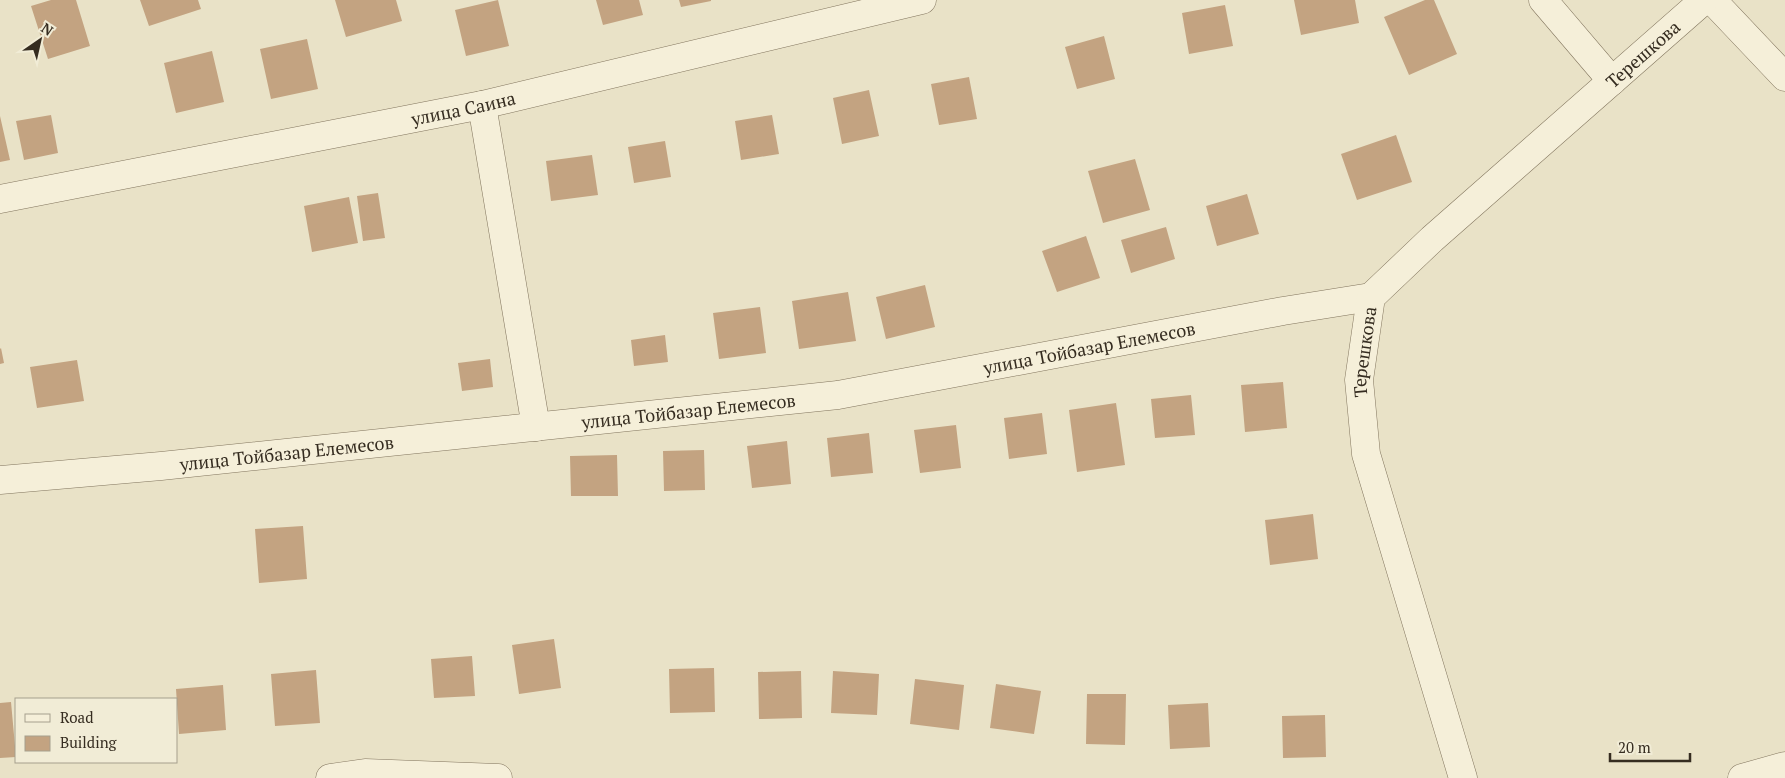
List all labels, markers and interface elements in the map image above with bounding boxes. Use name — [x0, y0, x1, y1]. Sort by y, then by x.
north arrow — [15, 15, 65, 65]
street label: Терешкова — [1600, 15, 1685, 93]
text: N — [38, 18, 58, 40]
street label: улица Саина — [408, 85, 518, 131]
street label: Терешкова — [1347, 305, 1381, 398]
street label: улица Тойбазар Елемесов — [980, 316, 1197, 380]
street label: улица Тойбазар Елемесов — [579, 388, 797, 434]
street label: улица Тойбазар Елемесов — [177, 430, 395, 476]
legend — [15, 698, 178, 763]
text: Road — [60, 707, 93, 727]
scale bar — [1610, 730, 1690, 762]
text: Building — [60, 732, 118, 752]
text: 20 m — [1618, 737, 1651, 757]

